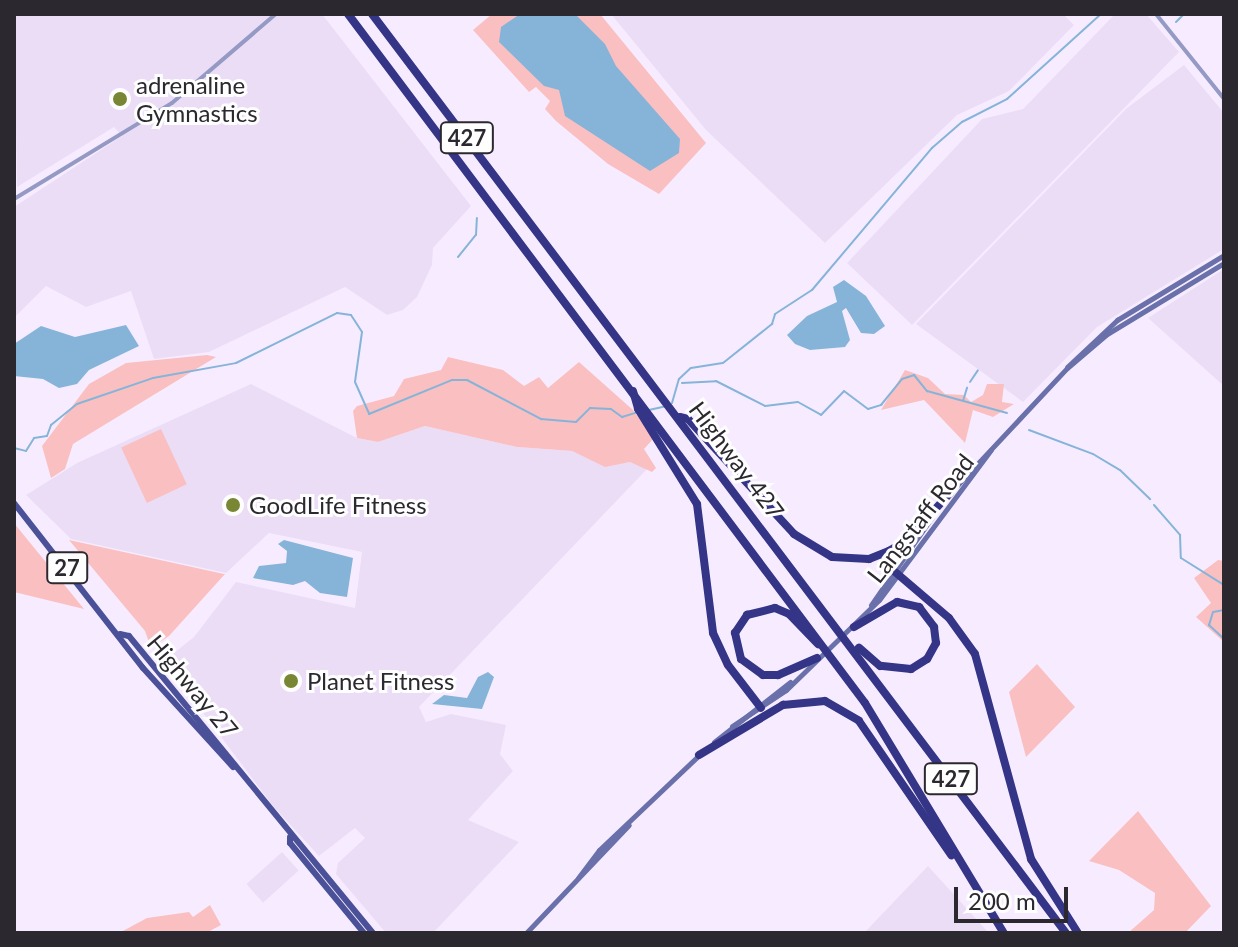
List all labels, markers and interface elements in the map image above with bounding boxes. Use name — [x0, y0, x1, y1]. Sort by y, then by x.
place label: adrenaline Gymnastics — [136, 71, 258, 127]
marker: adrenaline Gymnastics — [111, 90, 129, 108]
road number: 427 — [439, 120, 495, 156]
street label: Highway 427 — [683, 395, 791, 525]
street label: Langstaff Road — [861, 448, 979, 588]
place label: GoodLife Fitness — [249, 491, 427, 519]
marker: GoodLife Fitness — [224, 496, 242, 514]
road number: 27 — [45, 550, 89, 586]
street label: Highway 27 — [141, 628, 245, 744]
place label: Planet Fitness — [307, 667, 454, 695]
marker: Planet Fitness — [282, 672, 300, 690]
road number: 427 — [923, 761, 979, 797]
scale bar — [958, 871, 1072, 921]
text: 200 m — [968, 886, 1036, 915]

